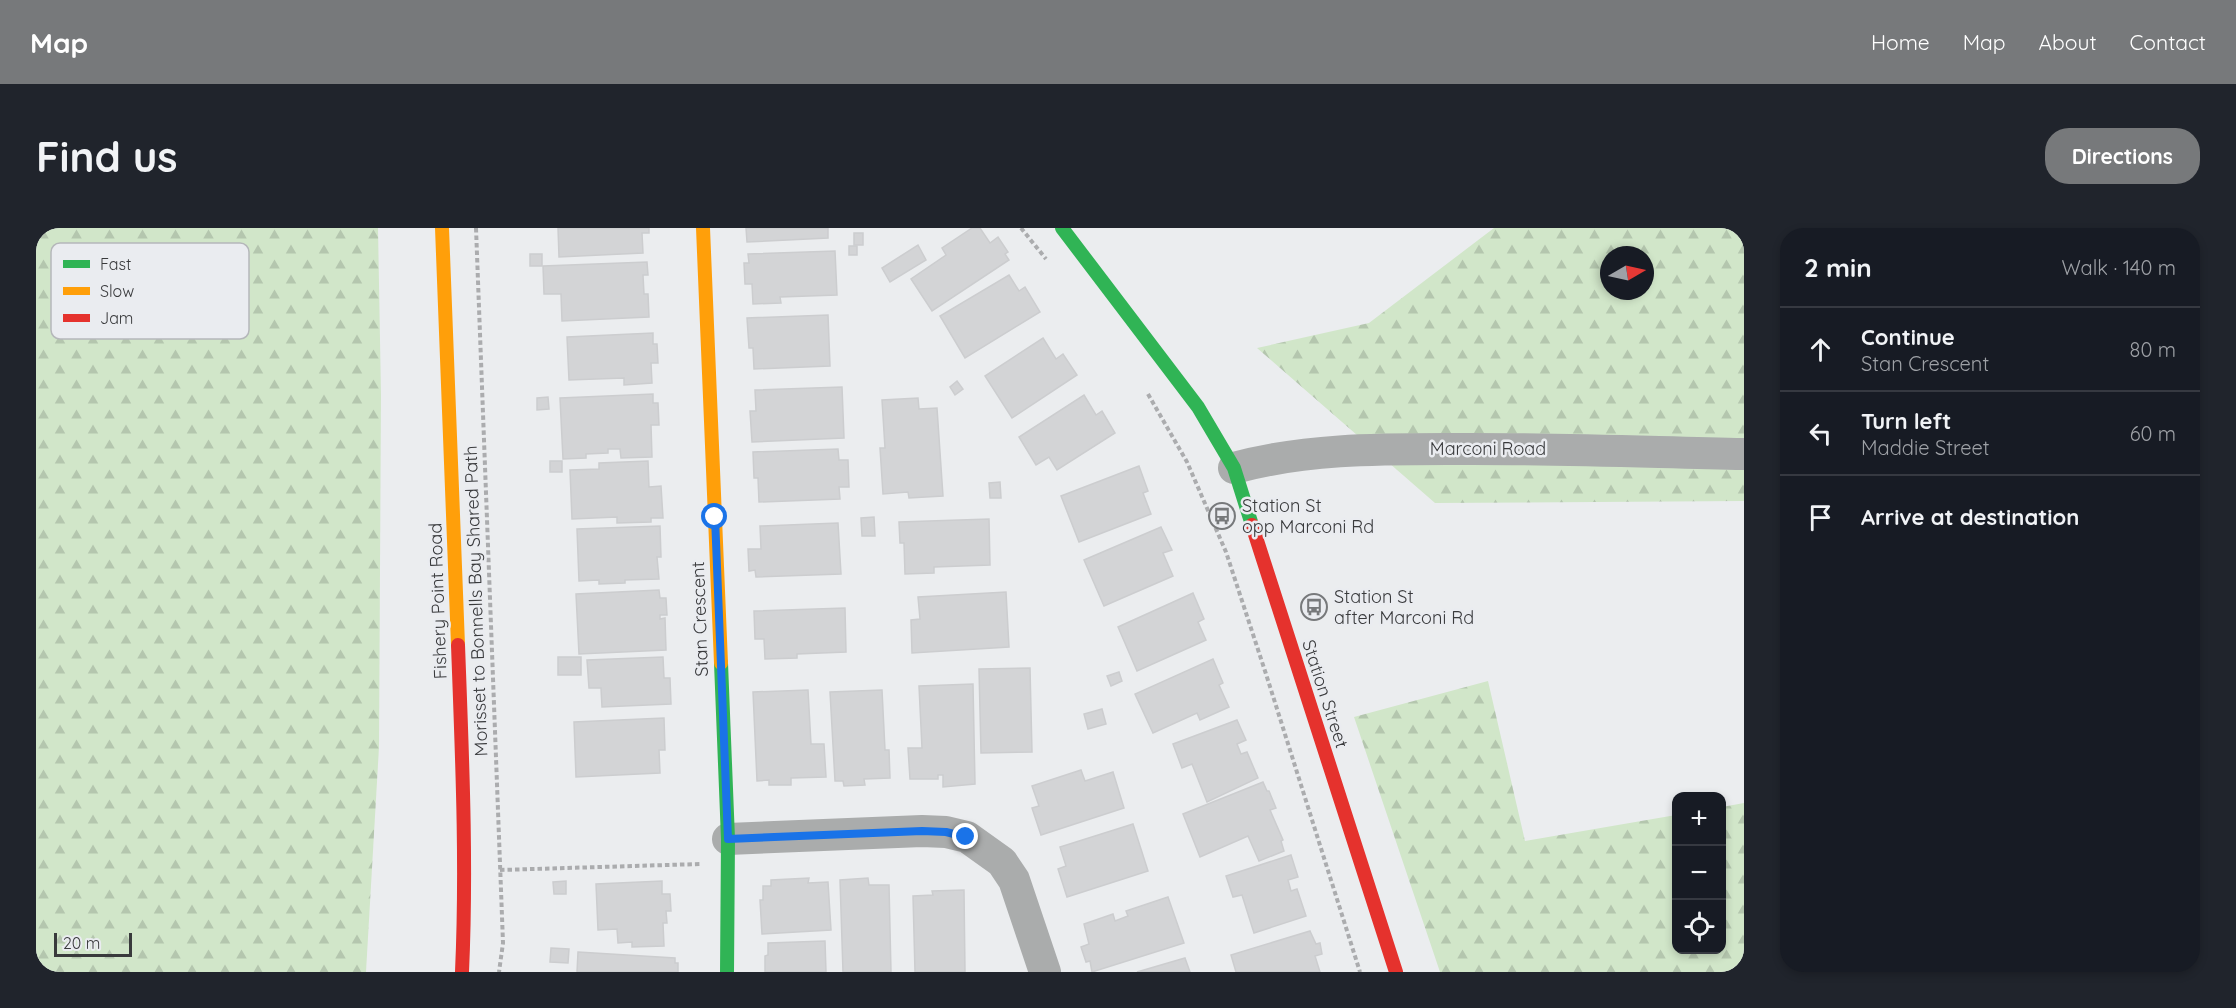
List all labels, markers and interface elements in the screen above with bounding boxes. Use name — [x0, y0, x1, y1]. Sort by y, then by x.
text: Map — [30, 25, 88, 60]
text: Home — [1871, 29, 1930, 55]
text: Map — [1963, 29, 2006, 55]
text: About — [2039, 29, 2097, 55]
text: Contact — [2130, 29, 2206, 55]
button: Directions — [2045, 128, 2200, 184]
text: Find us — [36, 130, 178, 183]
legend — [51, 243, 249, 339]
north arrow — [1600, 246, 1654, 300]
text: 2 min — [1804, 251, 1872, 284]
text: Fast — [100, 254, 131, 274]
text: Walk · 140 m — [2061, 255, 2176, 280]
text: Slow — [100, 281, 134, 301]
text: Jam — [100, 308, 133, 328]
text: Continue — [1861, 323, 1955, 351]
icon: ahead — [1804, 333, 1837, 366]
text: 80 m — [2130, 337, 2176, 362]
text: Stan Crescent — [1861, 351, 1989, 376]
text: Turn left — [1861, 407, 1951, 435]
icon: left — [1804, 417, 1837, 450]
text: 60 m — [2130, 421, 2176, 446]
text: Maddie Street — [1861, 435, 1990, 460]
street label: Marconi Road — [1430, 437, 1546, 460]
street label: Morisset to Bonnells Bay Shared Path — [459, 445, 492, 757]
place label: Station St opp Marconi Rd — [1242, 494, 1374, 538]
bus stop icon: Station St opp Marconi Rd — [1207, 501, 1237, 531]
icon: arrive — [1804, 501, 1837, 534]
route start — [701, 503, 727, 529]
text: Arrive at destination — [1861, 503, 2079, 531]
street label: Fishery Point Road — [423, 523, 452, 680]
street label: Stan Crescent — [686, 561, 713, 677]
place label: Station St after Marconi Rd — [1334, 585, 1474, 629]
bus stop icon: Station St after Marconi Rd — [1299, 592, 1329, 622]
street label: Station Street — [1297, 637, 1354, 751]
map controls — [1672, 792, 1726, 954]
button: + — [1672, 792, 1726, 846]
route end — [952, 823, 978, 849]
button: − — [1672, 846, 1726, 900]
button: locate — [1672, 900, 1726, 954]
scale bar — [54, 930, 132, 958]
text: 20 m — [63, 933, 100, 953]

